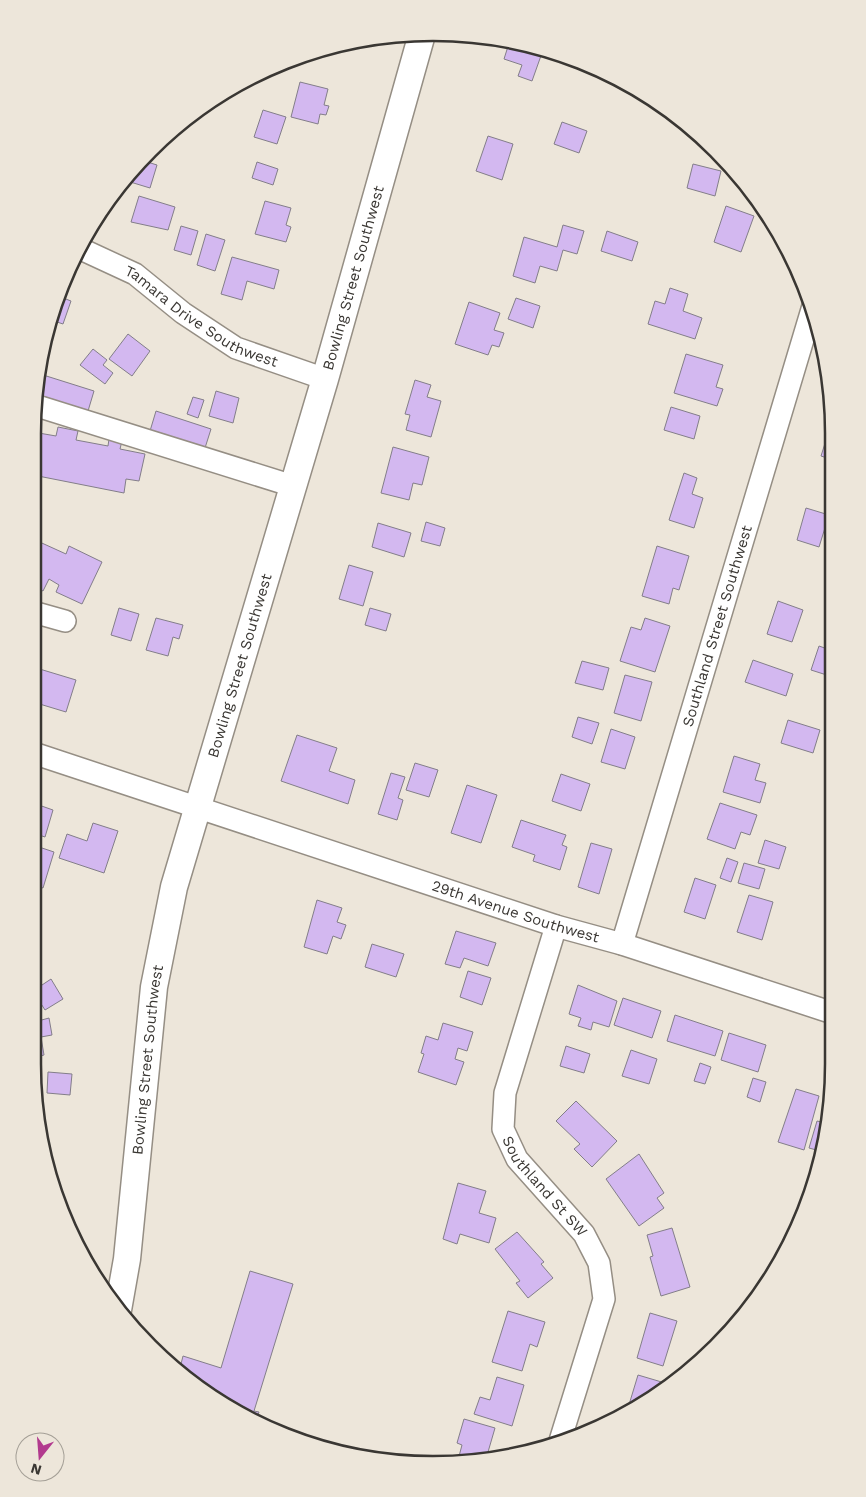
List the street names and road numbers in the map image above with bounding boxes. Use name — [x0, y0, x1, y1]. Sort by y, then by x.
street label: Bowling Street Southwest — [319, 183, 388, 372]
street label: Tamara Drive Southwest — [122, 262, 281, 371]
street label: Southland Street Southwest — [679, 522, 756, 729]
street label: Bowling Street Southwest — [204, 571, 276, 760]
street label: 29th Avenue Southwest — [429, 877, 602, 947]
street label: Bowling Street Southwest — [128, 963, 167, 1156]
street label: Southland St SW — [498, 1133, 591, 1240]

